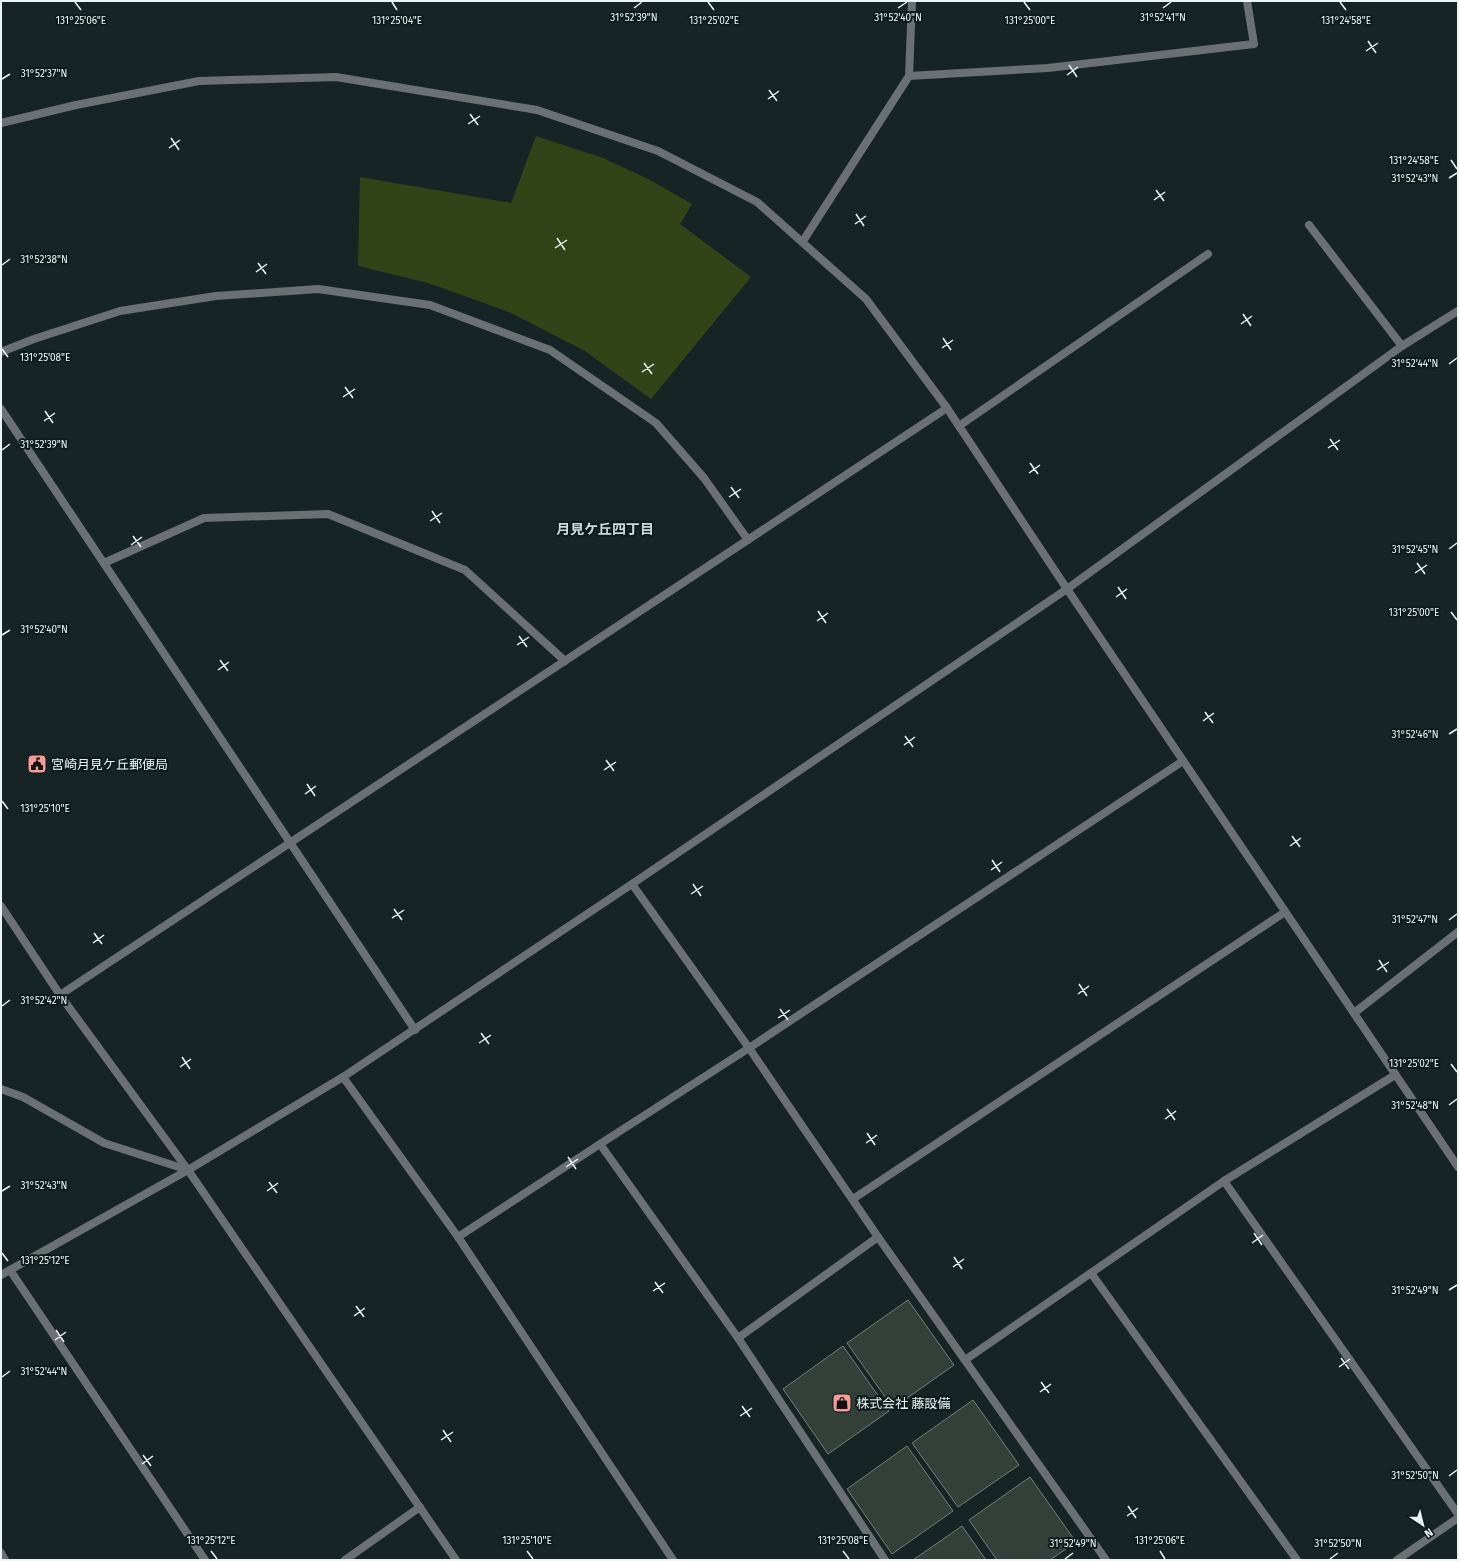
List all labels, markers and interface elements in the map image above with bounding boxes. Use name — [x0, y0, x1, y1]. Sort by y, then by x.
text: 31°52'39"N — [610, 12, 658, 24]
text: 31°52'40"N — [874, 12, 922, 24]
text: 31°52'41"N — [1140, 12, 1186, 24]
text: 131°25'06"E — [56, 15, 106, 27]
text: 131°25'04"E — [372, 15, 422, 27]
text: 131°25'02"E — [689, 15, 739, 27]
text: 131°25'00"E — [1005, 15, 1055, 27]
text: 131°24'58"E — [1321, 15, 1371, 27]
text: 31°52'37"N — [21, 68, 67, 80]
text: 131°24'58"E — [1389, 155, 1439, 167]
text: 31°52'43"N — [1392, 173, 1438, 185]
text: 31°52'38"N — [20, 254, 68, 266]
text: 131°25'08"E — [20, 352, 70, 364]
text: 31°52'44"N — [1392, 358, 1438, 370]
text: 31°52'39"N — [20, 439, 68, 451]
district label: 月見ケ丘四丁目 — [556, 521, 654, 538]
text: 31°52'45"N — [1392, 544, 1438, 556]
text: 131°25'00"E — [1389, 607, 1439, 619]
text: 31°52'40"N — [20, 624, 68, 636]
text: 31°52'46"N — [1391, 729, 1439, 741]
public building icon: 宮崎月見ケ丘郵便局 — [26, 753, 48, 775]
place label: 宮崎月見ケ丘郵便局 — [51, 757, 168, 772]
text: 131°25'10"E — [20, 803, 70, 815]
text: 31°52'47"N — [1392, 914, 1438, 926]
text: 31°52'42"N — [21, 995, 67, 1007]
text: 131°25'02"E — [1389, 1058, 1439, 1070]
text: 31°52'48"N — [1391, 1100, 1439, 1112]
text: 31°52'43"N — [21, 1180, 67, 1192]
text: 131°25'12"E — [20, 1255, 70, 1267]
text: 31°52'49"N — [1391, 1285, 1439, 1297]
text: 31°52'44"N — [21, 1366, 67, 1378]
shop icon: 株式会社 藤設備 — [831, 1392, 853, 1414]
place label: 株式会社 藤設備 — [856, 1396, 950, 1411]
text: 31°52'50"N — [1391, 1470, 1439, 1482]
north arrow — [1403, 1505, 1443, 1545]
text: N — [1422, 1525, 1435, 1540]
text: 131°25'12"E — [186, 1535, 236, 1547]
text: 131°25'10"E — [502, 1535, 552, 1547]
text: 131°25'08"E — [818, 1535, 868, 1547]
text: 131°25'06"E — [1135, 1535, 1185, 1547]
text: 31°52'49"N — [1049, 1538, 1097, 1550]
text: 31°52'50"N — [1314, 1538, 1362, 1550]

